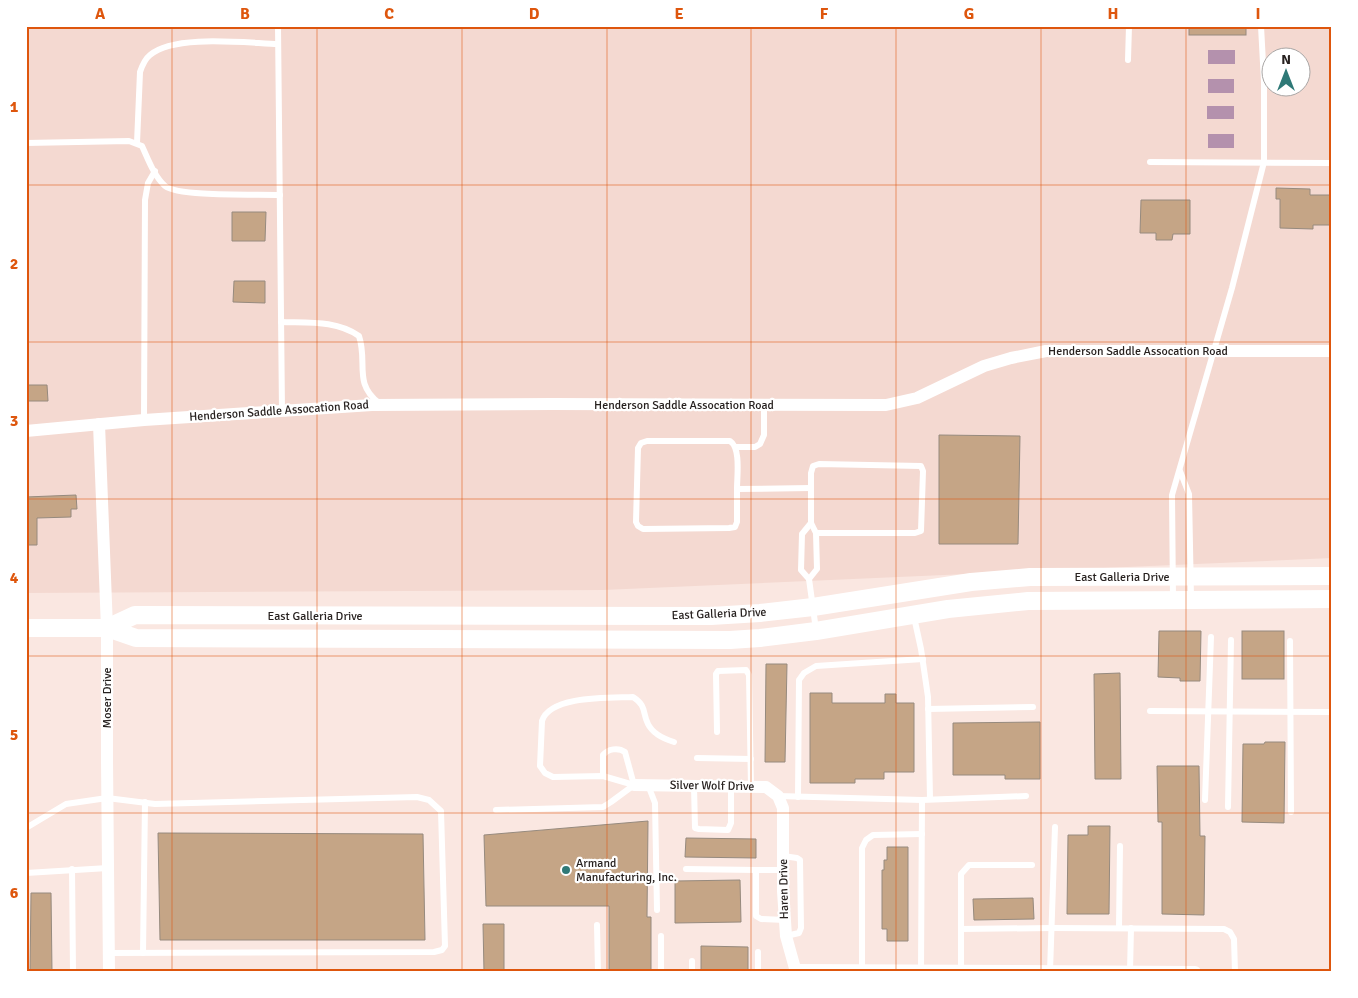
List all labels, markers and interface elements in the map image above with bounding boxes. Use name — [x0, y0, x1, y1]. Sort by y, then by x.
text: A — [95, 4, 106, 24]
text: B — [240, 4, 250, 24]
text: C — [384, 4, 394, 24]
text: D — [529, 4, 540, 24]
text: E — [674, 4, 684, 24]
text: F — [820, 4, 829, 24]
text: G — [964, 4, 974, 24]
text: H — [1108, 4, 1118, 24]
text: I — [1255, 4, 1261, 24]
north arrow — [1260, 48, 1310, 98]
text: N — [1281, 51, 1291, 68]
text: 1 — [10, 97, 19, 117]
text: 2 — [10, 254, 18, 274]
street label: Henderson Saddle Assocation Road — [1048, 344, 1228, 359]
street label: Henderson Saddle Assocation Road — [189, 397, 369, 425]
street label: Henderson Saddle Assocation Road — [594, 398, 774, 413]
text: 3 — [10, 411, 18, 431]
text: 4 — [10, 568, 19, 588]
street label: East Galleria Drive — [1075, 570, 1169, 585]
street label: East Galleria Drive — [671, 605, 767, 623]
street label: East Galleria Drive — [268, 609, 362, 624]
street label: Moser Drive — [100, 667, 115, 729]
text: 5 — [10, 725, 18, 745]
street label: Silver Wolf Drive — [670, 778, 754, 794]
place label: Armand Manufacturing, Inc. — [576, 856, 677, 885]
street label: Haren Drive — [776, 859, 792, 919]
marker: Armand Manufacturing, Inc. — [560, 864, 572, 876]
text: 6 — [10, 883, 19, 903]

